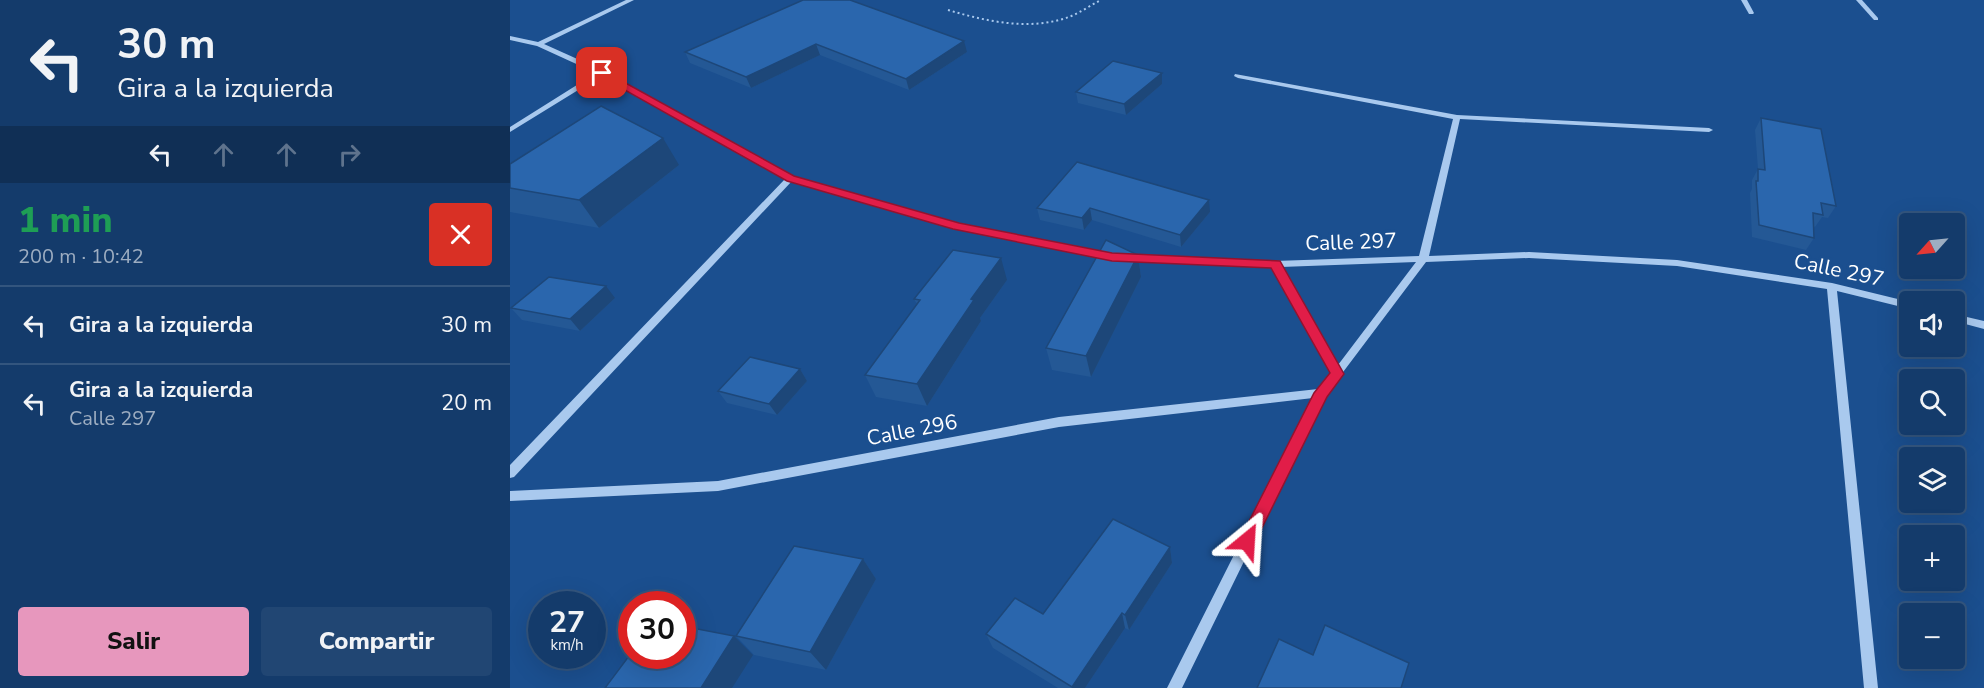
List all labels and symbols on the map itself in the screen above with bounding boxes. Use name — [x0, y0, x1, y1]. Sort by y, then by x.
pin — [576, 47, 627, 98]
north arrow — [1899, 213, 1965, 279]
street label: Calle 297 — [1305, 226, 1397, 258]
street label: Calle 297 — [1791, 247, 1887, 293]
street label: Calle 296 — [864, 408, 960, 452]
position arrow — [1215, 509, 1279, 573]
speed limit sign: 30 — [618, 591, 696, 669]

